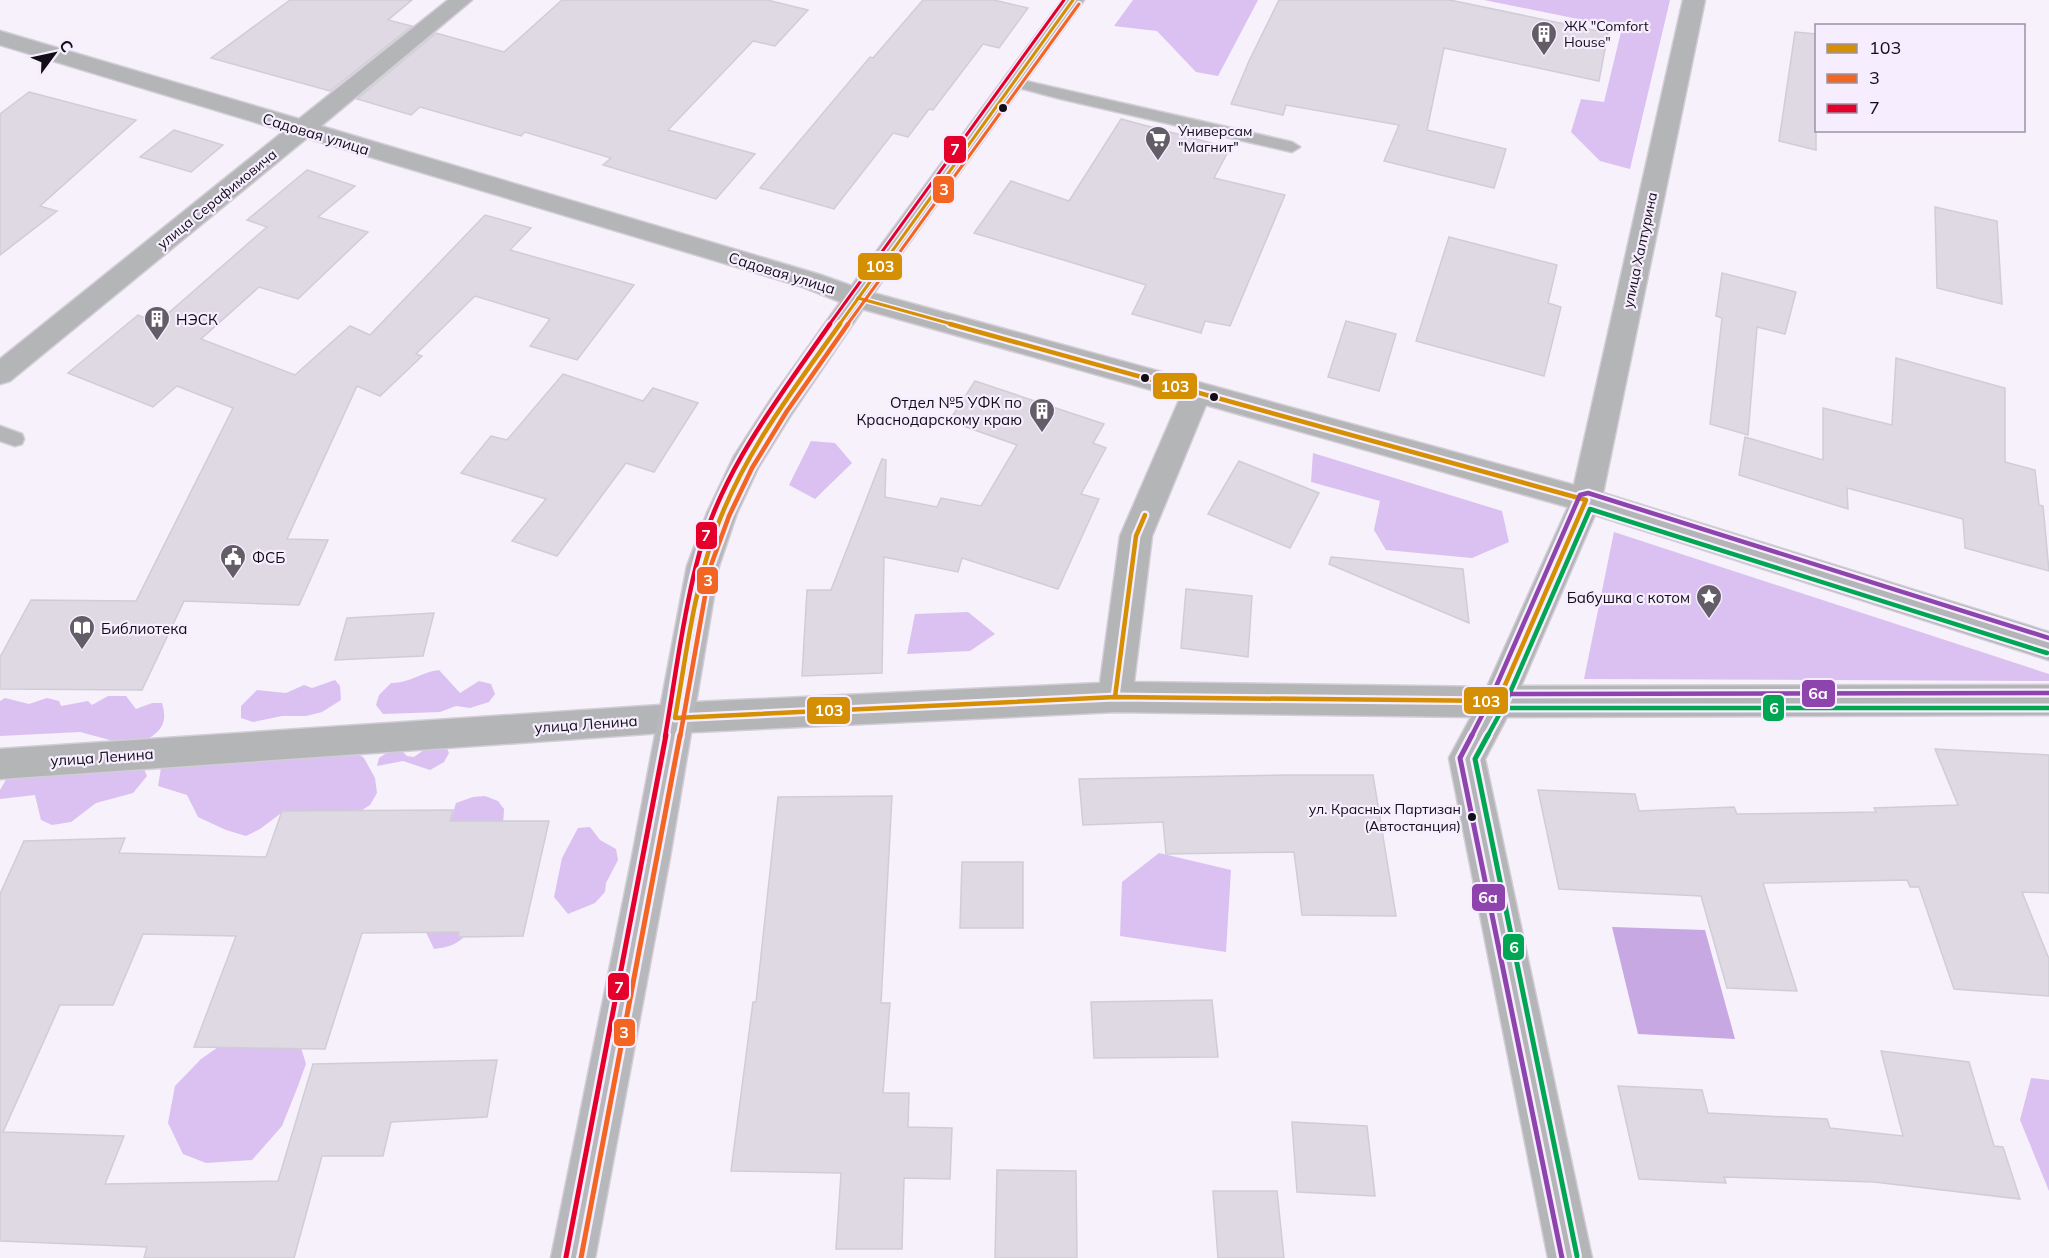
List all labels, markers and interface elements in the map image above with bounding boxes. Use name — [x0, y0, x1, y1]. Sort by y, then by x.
place label: ЖК "Comfort House" — [1564, 17, 1649, 51]
building icon: ЖК "Comfort House" — [1529, 19, 1559, 57]
north arrow — [24, 24, 84, 84]
legend — [1815, 24, 2025, 132]
text: С — [55, 36, 78, 56]
text: 103 — [1869, 36, 1901, 59]
text: 3 — [1869, 66, 1880, 89]
text: 7 — [1869, 96, 1880, 119]
unlabelled marker — [997, 102, 1009, 114]
street label: Садовая улица — [260, 109, 372, 159]
place label: Универсам "Магнит" — [1177, 122, 1252, 156]
supermarket icon: Универсам "Магнит" — [1143, 124, 1173, 162]
line badge: 7 — [943, 135, 967, 164]
text: 7 — [950, 139, 960, 159]
street label: улица Серафимовича — [154, 145, 280, 253]
line badge: 3 — [932, 175, 955, 204]
text: 3 — [939, 179, 949, 199]
street label: улица Халтурина — [1619, 190, 1661, 310]
street label: Садовая улица — [726, 248, 838, 298]
line badge: 103 — [857, 252, 903, 281]
text: 103 — [866, 256, 894, 276]
building icon: НЭСК — [142, 304, 172, 342]
place label: НЭСК — [176, 310, 218, 329]
unlabelled marker — [1139, 372, 1151, 384]
line badge: 103 — [1152, 372, 1198, 400]
text: 103 — [1161, 376, 1189, 396]
unlabelled marker — [1208, 391, 1220, 403]
place label: Отдел №5 УФК по Краснодарскому краю — [857, 393, 1022, 429]
building icon: Отдел №5 УФК по Краснодарскому краю — [1027, 396, 1057, 434]
line badge: 7 — [695, 521, 718, 550]
text: 7 — [701, 525, 711, 545]
public building icon: ФСБ — [218, 542, 248, 580]
place label: ФСБ — [252, 548, 285, 567]
line badge: 3 — [696, 566, 719, 595]
text: 3 — [703, 570, 713, 590]
place icon: Бабушка с котом — [1694, 582, 1724, 620]
place label: Бабушка с котом — [1567, 588, 1690, 607]
library icon: Библиотека — [67, 613, 97, 651]
place label: Библиотека — [101, 619, 187, 638]
line badge: 6а — [1801, 679, 1836, 708]
text: 6а — [1808, 683, 1828, 703]
line badge: 103 — [1463, 686, 1509, 715]
text: 103 — [1472, 691, 1500, 711]
line badge: 6 — [1762, 694, 1785, 722]
line badge: 103 — [806, 696, 851, 725]
text: 6 — [1769, 698, 1779, 718]
text: 103 — [815, 700, 843, 720]
street label: улица Ленина — [534, 711, 638, 737]
street label: улица Ленина — [50, 744, 154, 770]
place label: ул. Красных Партизан (Автостанция) — [1309, 800, 1461, 835]
marker: ул. Красных Партизан (Автостанция) — [1466, 811, 1478, 823]
line badge: 6а — [1471, 883, 1506, 912]
text: 6а — [1478, 887, 1498, 907]
line badge: 6 — [1502, 933, 1525, 961]
text: 6 — [1509, 937, 1519, 957]
line badge: 7 — [607, 972, 630, 1001]
text: 7 — [614, 977, 624, 997]
line badge: 3 — [613, 1018, 636, 1047]
text: 3 — [619, 1022, 629, 1042]

